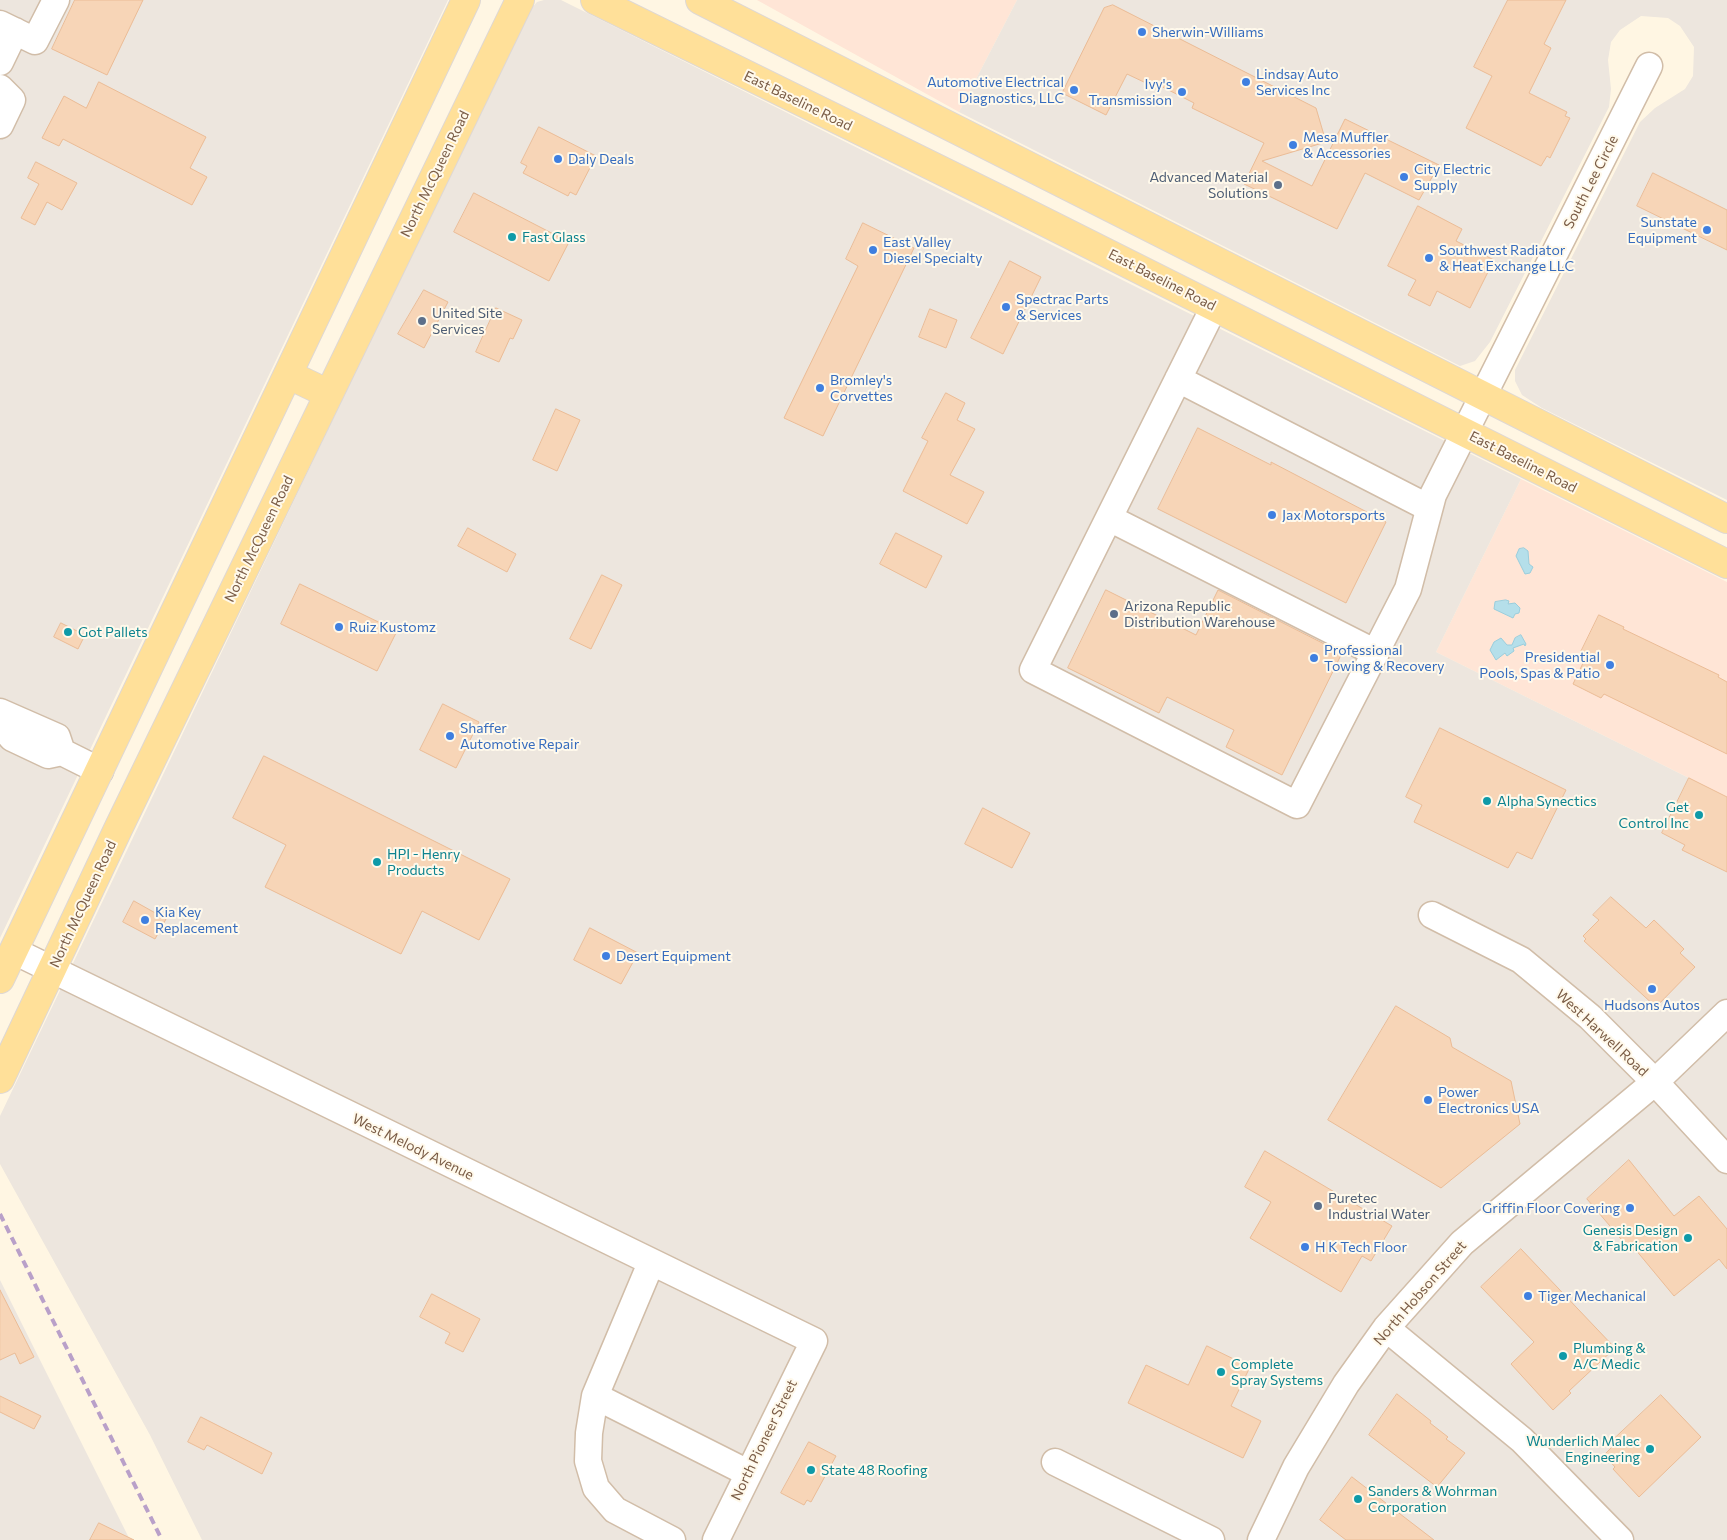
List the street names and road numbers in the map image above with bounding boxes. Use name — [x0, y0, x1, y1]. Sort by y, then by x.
street label: East Baseline Road — [741, 67, 855, 135]
street label: North McQueen Road — [397, 108, 473, 240]
street label: South Lee Circle — [1560, 132, 1622, 232]
street label: East Baseline Road — [1105, 246, 1219, 314]
street label: East Baseline Road — [1466, 428, 1580, 496]
street label: North McQueen Road — [221, 473, 297, 605]
street label: North McQueen Road — [46, 838, 120, 970]
street label: West Harwell Road — [1553, 986, 1651, 1080]
street label: West Melody Avenue — [350, 1110, 476, 1184]
street label: North Hobson Street — [1370, 1237, 1470, 1349]
street label: North Pioneer Street — [727, 1377, 801, 1503]

